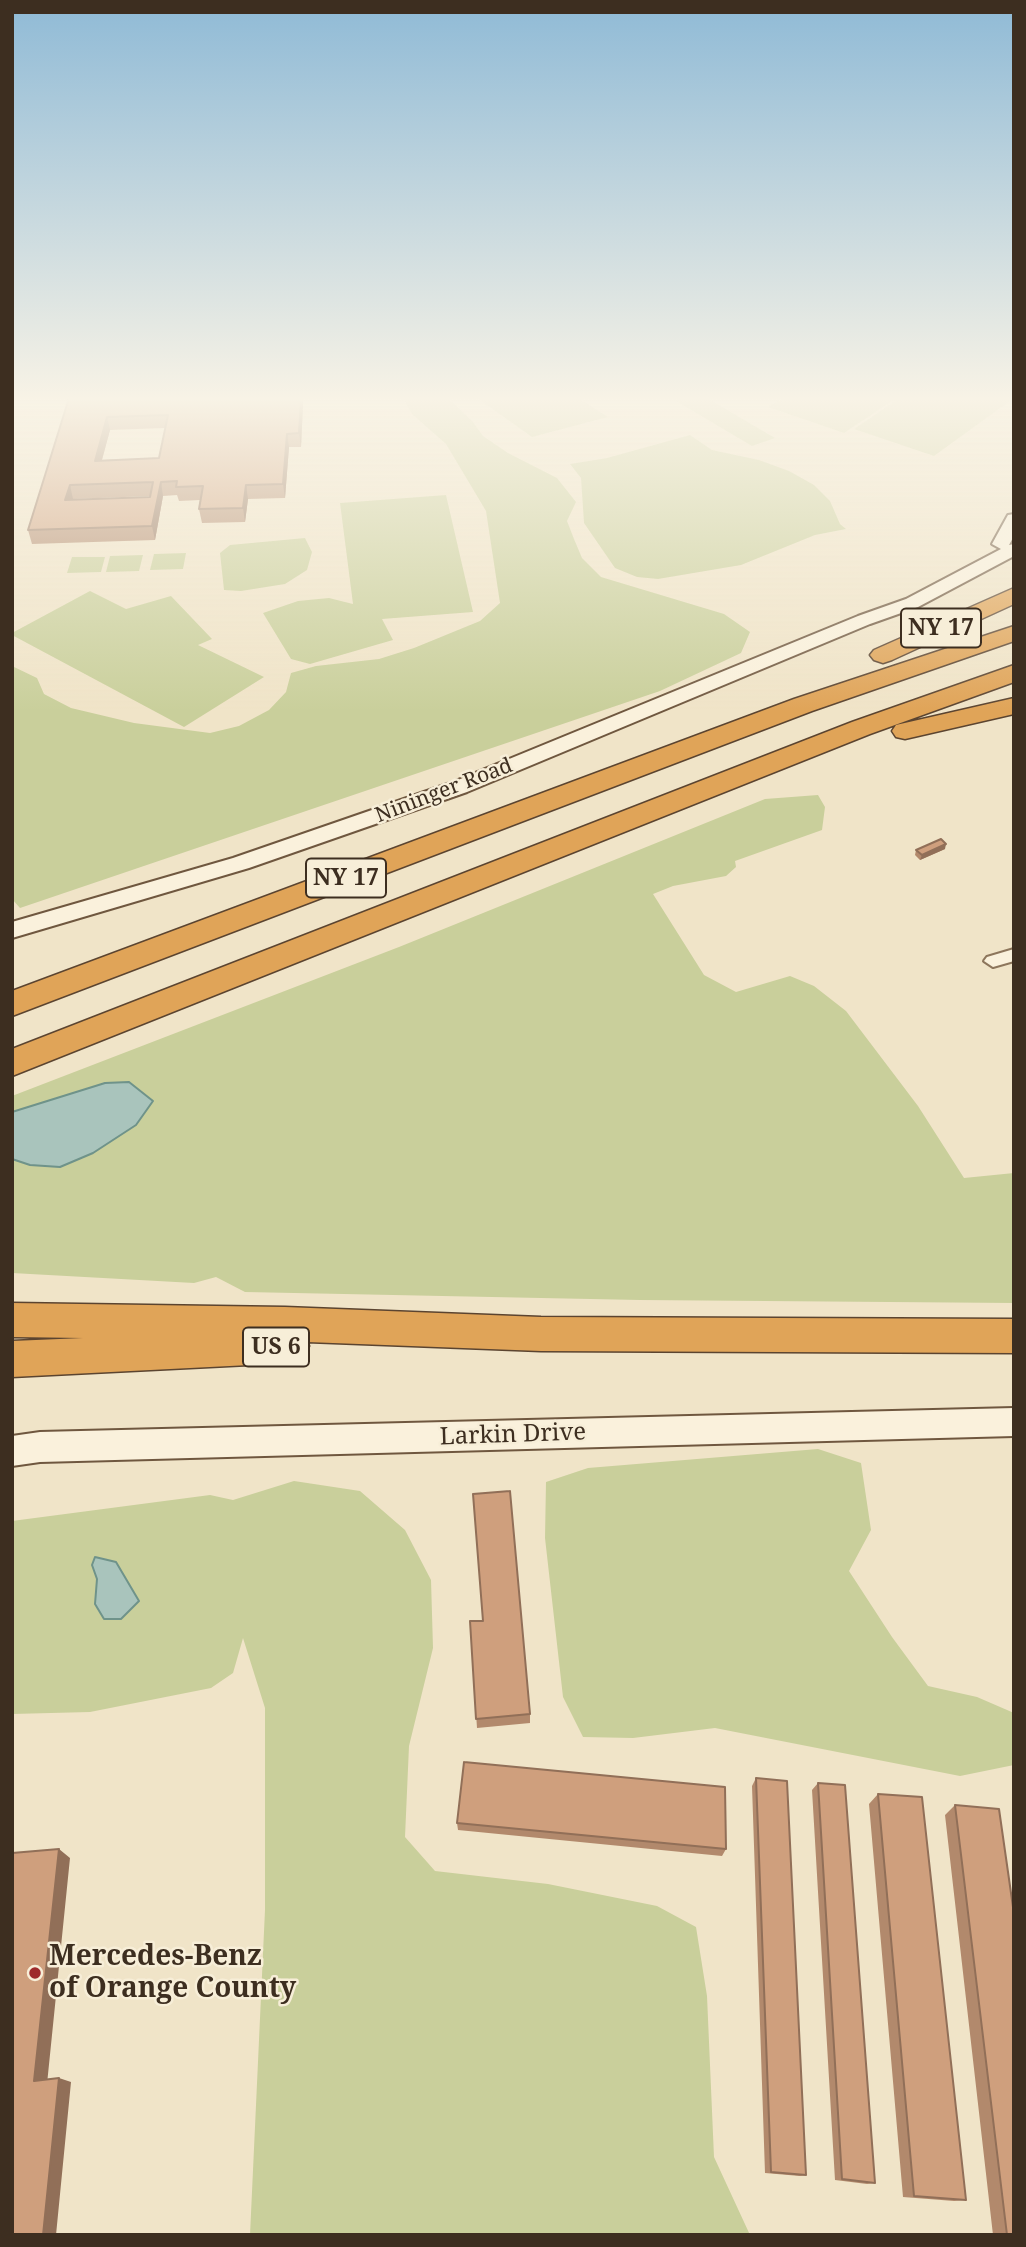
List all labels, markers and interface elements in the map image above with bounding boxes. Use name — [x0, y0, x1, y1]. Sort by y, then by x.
road number: NY 17 — [901, 608, 981, 648]
street label: Nininger Road — [372, 753, 516, 829]
road number: NY 17 — [306, 858, 386, 898]
road number: US 6 — [243, 1328, 309, 1366]
street label: Larkin Drive — [439, 1418, 587, 1452]
place label: Mercedes-Benz of Orange County — [49, 1940, 296, 2006]
marker: Mercedes-Benz of Orange County — [27, 1965, 43, 1981]

